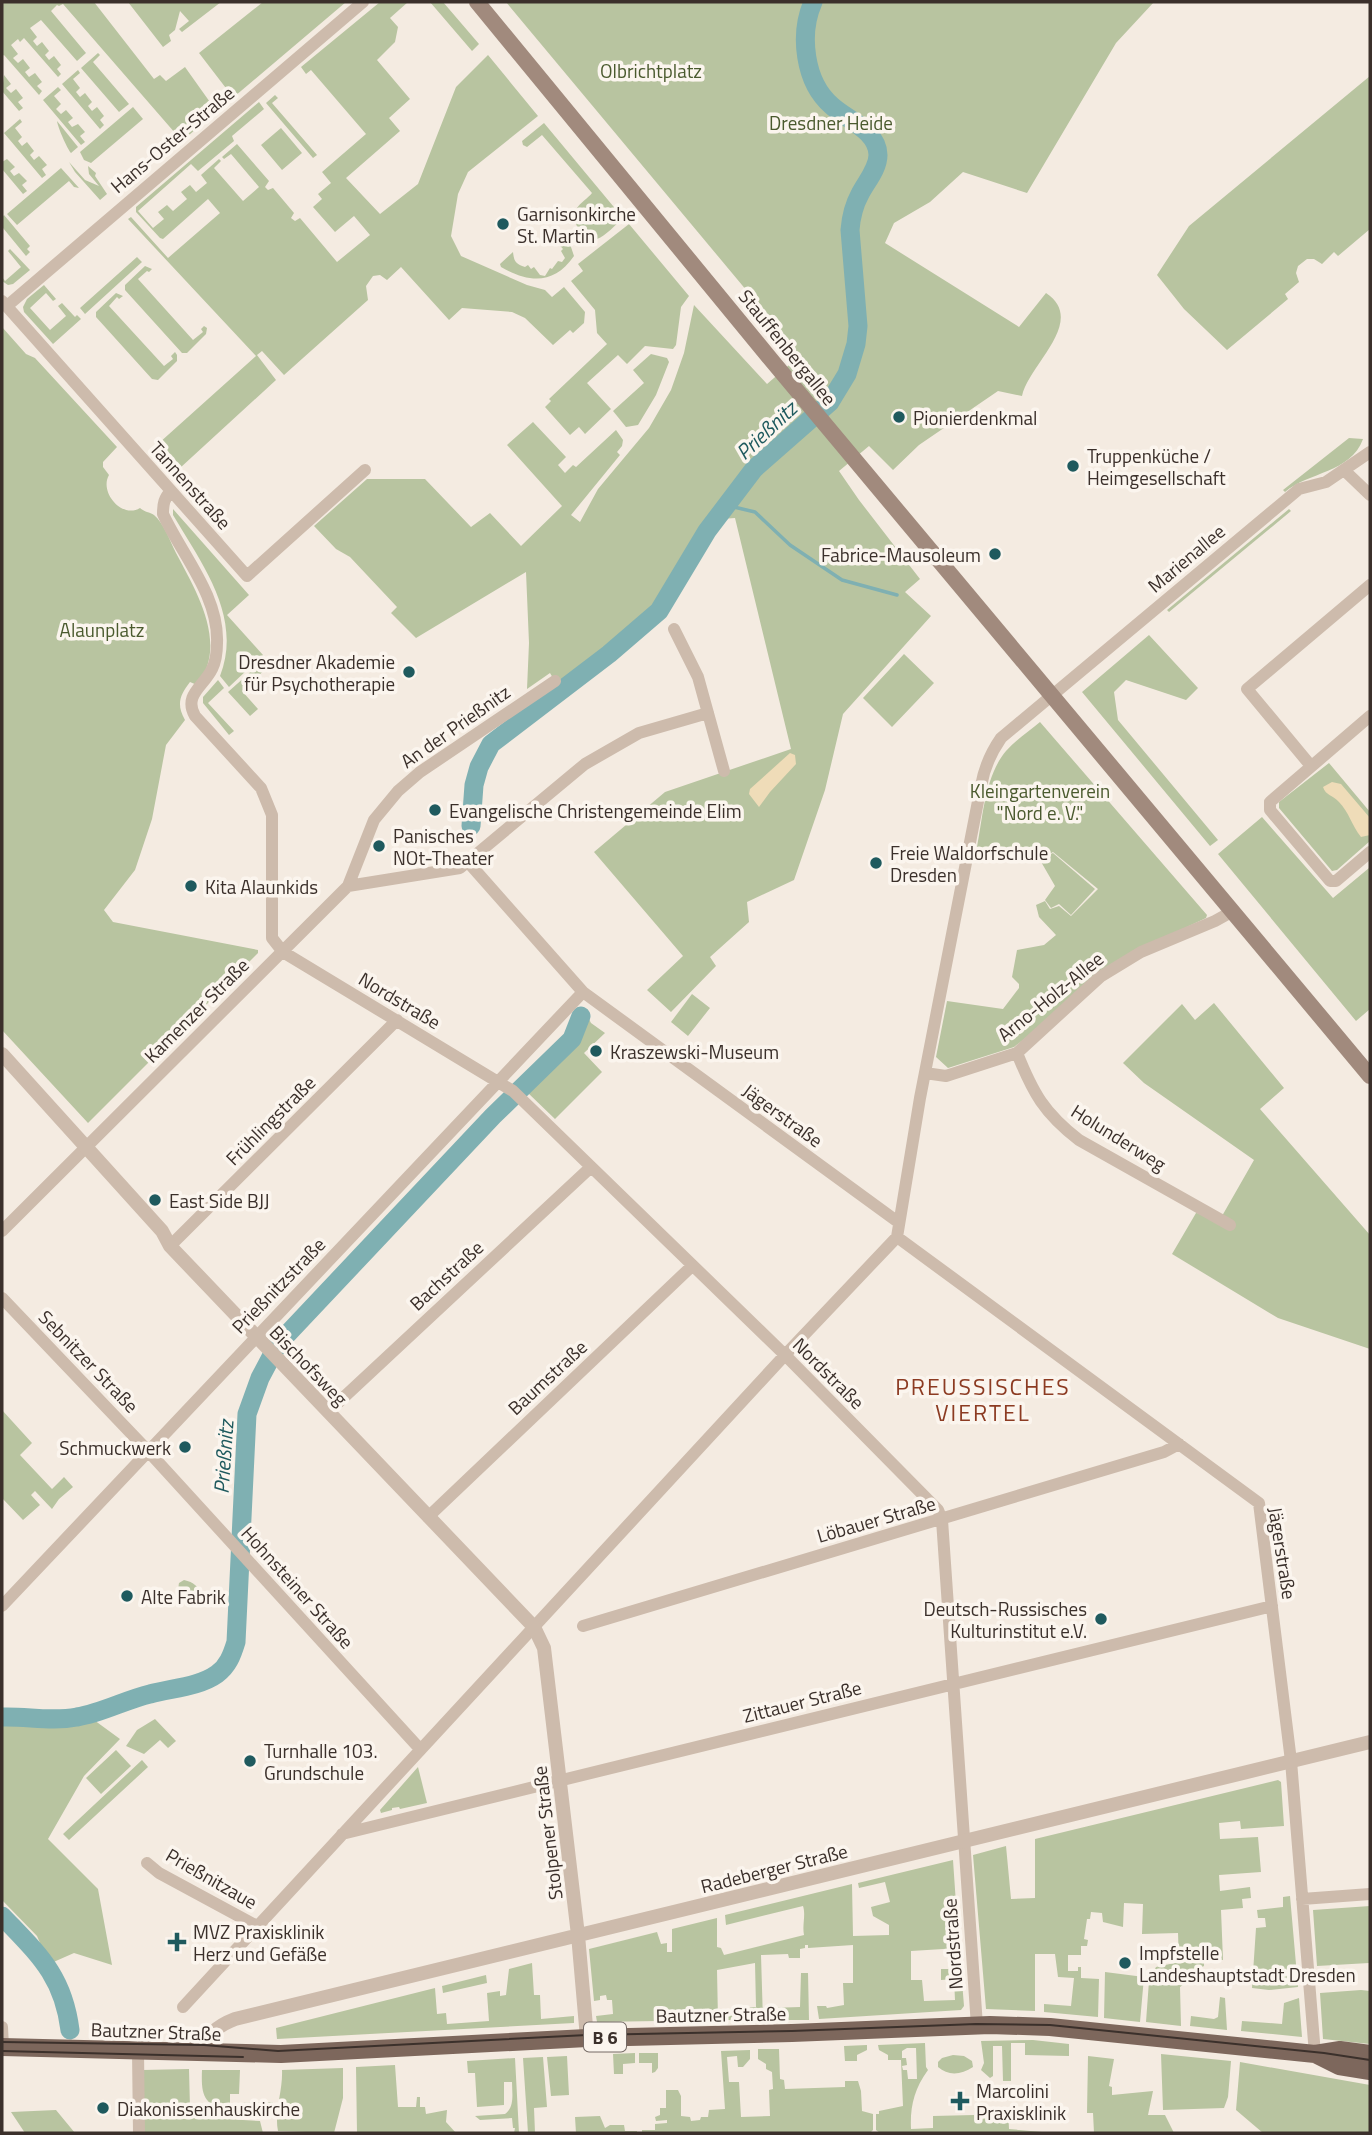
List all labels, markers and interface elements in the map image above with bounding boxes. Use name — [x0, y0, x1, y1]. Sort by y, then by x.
park label: Olbrichtplatz — [600, 56, 702, 85]
street label: Hans-Oster-Straße — [104, 78, 240, 200]
park label: Dresdner Heide — [769, 108, 893, 137]
place label: Garnisonkirche St. Martin — [517, 199, 636, 250]
marker: Garnisonkirche St. Martin — [495, 216, 511, 232]
street label: Stauffenbergallee — [732, 283, 844, 411]
water label: Prießnitz — [728, 392, 805, 467]
place label: Pionierdenkmal — [913, 403, 1038, 432]
marker: Pionierdenkmal — [891, 409, 907, 425]
street label: Tannenstraße — [143, 434, 239, 536]
place label: Truppenküche / Heimgesellschaft — [1087, 441, 1226, 492]
marker: Truppenküche / Heimgesellschaft — [1065, 458, 1081, 474]
street label: Marienallee — [1141, 517, 1231, 599]
place label: Fabrice-Mausoleum — [821, 540, 981, 569]
marker: Fabrice-Mausoleum — [987, 546, 1003, 562]
park label: Alaunplatz — [60, 615, 144, 644]
place label: Dresdner Akademie für Psychotherapie — [238, 647, 395, 698]
marker: Dresdner Akademie für Psychotherapie — [401, 664, 417, 680]
street label: An der Prießnitz — [394, 677, 516, 775]
park label: Kleingartenverein "Nord e. V." — [970, 776, 1110, 827]
place label: Evangelische Christengemeinde Elim — [449, 796, 742, 825]
marker: Evangelische Christengemeinde Elim — [427, 802, 443, 818]
place label: Panisches NOt-Theater — [393, 821, 494, 872]
marker: Panisches NOt-Theater — [371, 838, 387, 854]
place label: Freie Waldorfschule Dresden — [890, 838, 1048, 889]
marker: Freie Waldorfschule Dresden — [868, 855, 884, 871]
place label: Kita Alaunkids — [205, 872, 318, 901]
marker: Kita Alaunkids — [183, 878, 199, 894]
street label: Arno-Holz-Allee — [991, 944, 1109, 1048]
street label: Kamenzer Straße — [137, 951, 255, 1069]
street label: Nordstraße — [353, 964, 447, 1036]
place label: Kraszewski-Museum — [610, 1037, 779, 1066]
marker: Kraszewski-Museum — [588, 1043, 604, 1059]
street label: Frühlingstraße — [218, 1068, 322, 1172]
street label: Jägerstraße — [737, 1076, 829, 1154]
street label: Holunderweg — [1066, 1096, 1172, 1178]
place label: East Side BJJ — [169, 1186, 269, 1215]
marker: East Side BJJ — [147, 1192, 163, 1208]
street label: Prießnitzstraße — [224, 1230, 332, 1340]
street label: Bachstraße — [403, 1233, 489, 1317]
street label: Sebnitzer Straße — [32, 1303, 146, 1419]
street label: Bischofsweg — [263, 1318, 355, 1412]
street label: Nordstraße — [786, 1330, 872, 1416]
street label: Baumstraße — [501, 1333, 593, 1421]
district label: PREUSSISCHES VIERTEL — [895, 1369, 1071, 1430]
water label: Prießnitz — [204, 1417, 242, 1495]
place label: Schmuckwerk — [59, 1433, 171, 1462]
marker: Schmuckwerk — [177, 1439, 193, 1455]
street label: Löbauer Straße — [813, 1488, 939, 1550]
street label: Jägerstraße — [1261, 1505, 1305, 1601]
street label: Hohnsteiner Straße — [235, 1519, 361, 1655]
place label: Alte Fabrik — [141, 1582, 226, 1611]
marker: Alte Fabrik — [119, 1588, 135, 1604]
place label: Deutsch-Russisches Kulturinstitut e.V. — [923, 1594, 1087, 1645]
marker: Deutsch-Russisches Kulturinstitut e.V. — [1093, 1611, 1109, 1627]
street label: Zittauer Straße — [740, 1672, 864, 1730]
place label: Turnhalle 103. Grundschule — [264, 1736, 378, 1787]
marker: Turnhalle 103. Grundschule — [242, 1753, 258, 1769]
street label: Stolpener Straße — [524, 1764, 570, 1902]
street label: Radeberger Straße — [698, 1836, 850, 1900]
street label: Prießnitzaue — [161, 1840, 263, 1916]
street label: Nordstraße — [934, 1897, 970, 1991]
place label: MVZ Praxisklinik Herz und Gefäße — [193, 1917, 327, 1968]
marker: MVZ Praxisklinik Herz und Gefäße — [167, 1932, 187, 1952]
place label: Impfstelle Landeshauptstadt Dresden — [1139, 1938, 1356, 1989]
marker: Impfstelle Landeshauptstadt Dresden — [1117, 1955, 1133, 1971]
street label: Bautzner Straße — [655, 1998, 787, 2030]
street label: Bautzner Straße — [90, 2014, 222, 2048]
road number: B 6 — [584, 2022, 626, 2052]
place label: Marcolini Praxisklinik — [976, 2076, 1066, 2127]
marker: Marcolini Praxisklinik — [950, 2091, 970, 2111]
place label: Diakonissenhauskirche — [117, 2094, 300, 2123]
marker: Diakonissenhauskirche — [95, 2100, 111, 2116]

